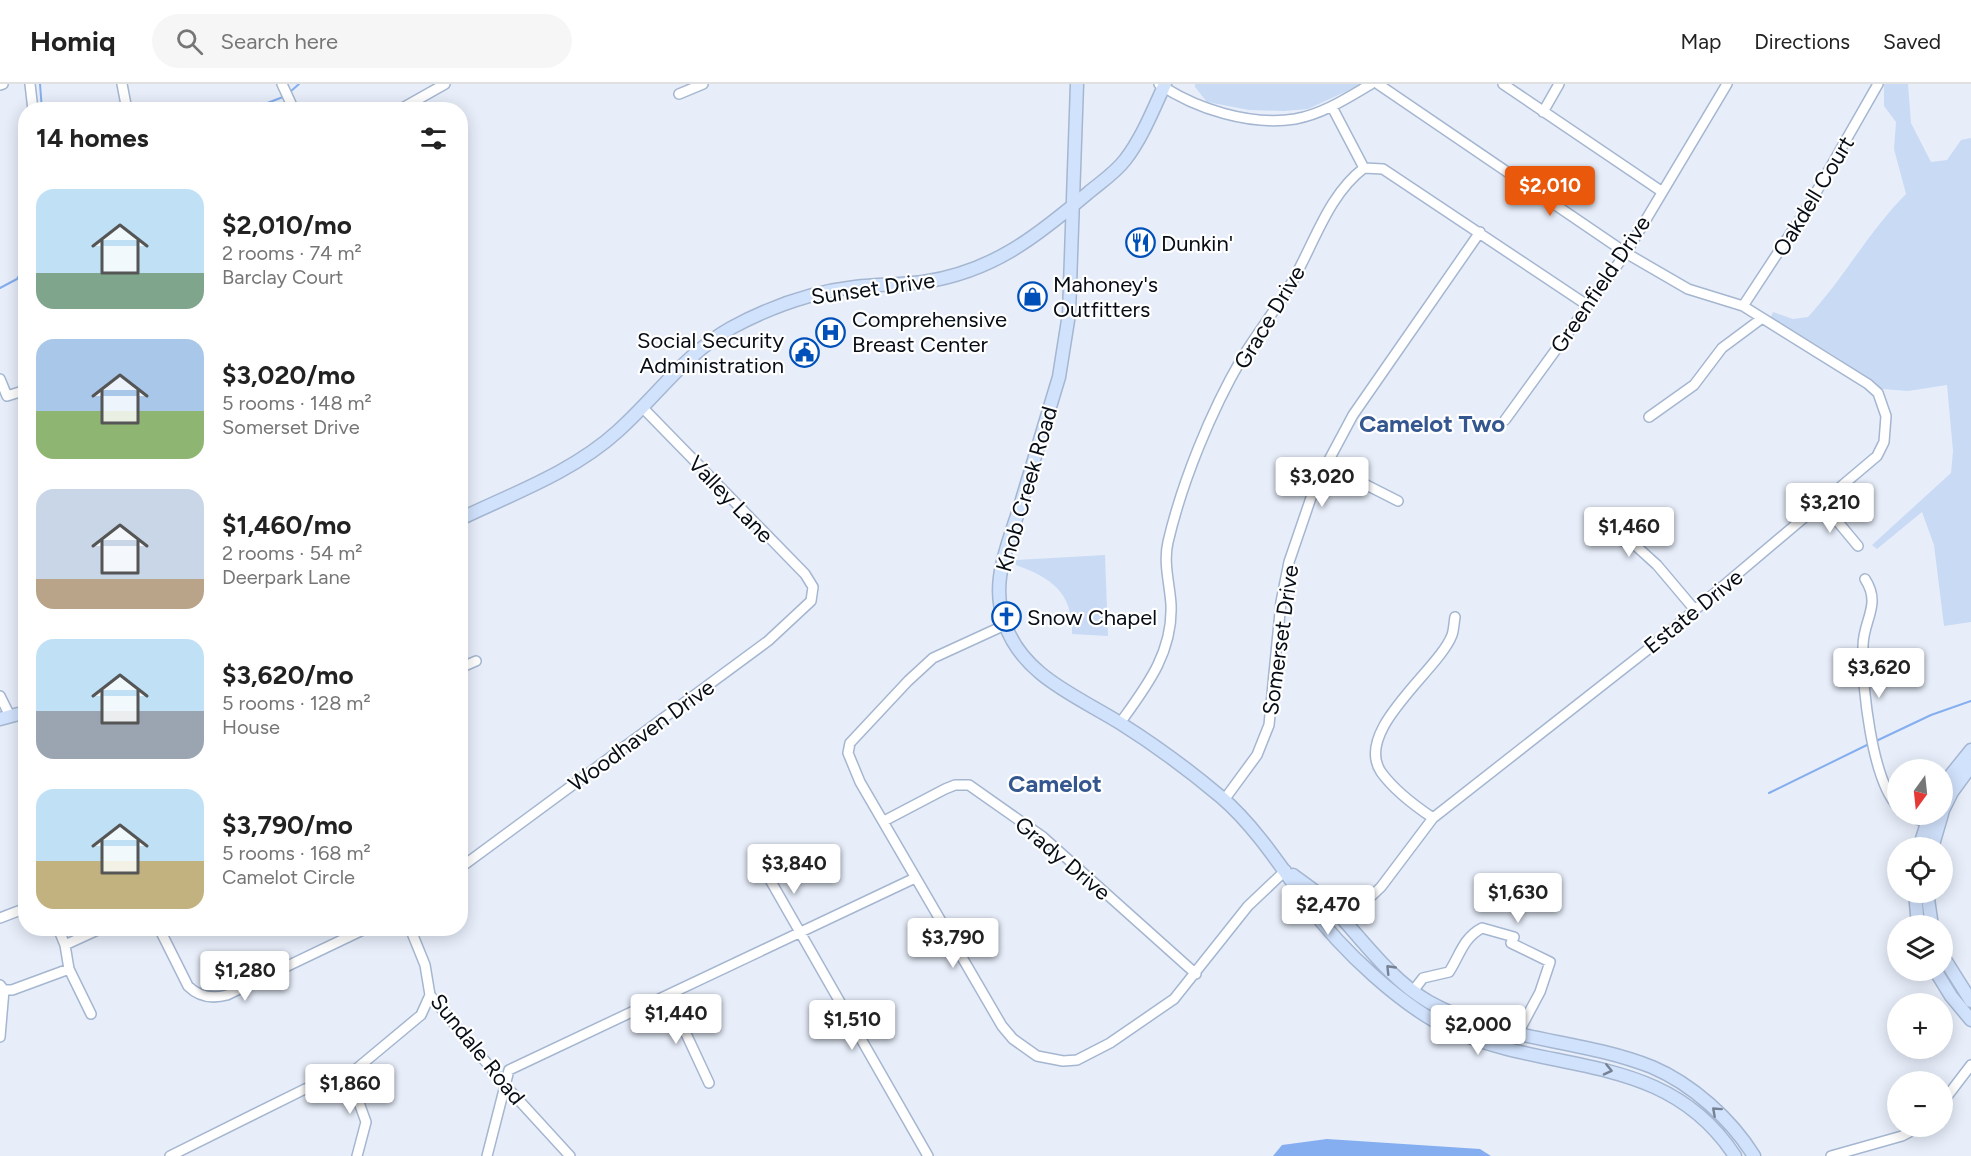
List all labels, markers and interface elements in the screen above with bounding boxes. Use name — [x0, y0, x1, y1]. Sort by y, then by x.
search box — [152, 14, 572, 68]
text: Homiq — [30, 24, 116, 58]
icon: search — [173, 25, 206, 58]
text: Search here — [221, 28, 338, 55]
text: Map — [1680, 29, 1721, 54]
text: Directions — [1754, 29, 1850, 54]
text: Saved — [1883, 29, 1941, 54]
text: 14 homes — [36, 122, 149, 154]
icon: filters — [417, 122, 450, 155]
street label: Oakdell Court — [1767, 131, 1860, 261]
pin: $2,010 — [1501, 166, 1599, 217]
text: $2,010 — [1519, 173, 1581, 197]
text: $2,010/mo — [222, 209, 352, 241]
street label: Greenfield Drive — [1545, 211, 1656, 358]
icon: home — [84, 213, 156, 285]
restaurant icon: Dunkin' — [1124, 227, 1156, 259]
place label: Dunkin' — [1161, 230, 1233, 257]
text: 2 rooms · 74 m² — [222, 241, 362, 265]
street label: Grace Drive — [1228, 261, 1311, 374]
text: Barclay Court — [222, 265, 343, 289]
street label: Sunset Drive — [809, 266, 937, 311]
place label: Mahoney's Outfitters — [1053, 271, 1158, 323]
shop icon: Mahoney's Outfitters — [1016, 281, 1048, 313]
place label: Comprehensive Breast Center — [852, 306, 1007, 358]
hospital icon: Comprehensive Breast Center — [815, 316, 847, 348]
place label: Social Security Administration — [637, 327, 784, 379]
public building icon: Social Security Administration — [789, 337, 821, 369]
text: $3,020/mo — [222, 359, 355, 391]
icon: home — [84, 363, 156, 435]
text: 5 rooms · 148 m² — [222, 391, 372, 415]
street label: Knob Creek Road — [990, 403, 1063, 575]
district label: Camelot Two — [1359, 409, 1505, 438]
text: Somerset Drive — [222, 415, 360, 439]
street label: Valley Lane — [682, 450, 779, 549]
pin: $3,020 — [1273, 457, 1371, 508]
text: $3,020 — [1290, 464, 1354, 488]
pin: $3,210 — [1781, 483, 1879, 534]
text: $3,210 — [1800, 490, 1860, 514]
pin: $1,460 — [1580, 507, 1678, 558]
text: $1,460/mo — [222, 509, 351, 541]
icon: home — [84, 513, 156, 585]
text: $1,460 — [1598, 514, 1660, 538]
text: 2 rooms · 54 m² — [222, 541, 362, 565]
street label: Somerset Drive — [1257, 563, 1304, 717]
street label: Estate Drive — [1638, 563, 1748, 659]
text: Deerpark Lane — [222, 565, 350, 589]
church icon: Snow Chapel — [990, 601, 1022, 633]
place label: Snow Chapel — [1027, 604, 1157, 631]
pin: $3,620 — [1830, 648, 1928, 699]
text: $3,620 — [1847, 655, 1911, 679]
text: $3,620/mo — [222, 659, 354, 691]
icon: home — [84, 663, 156, 735]
street label: Woodhaven Drive — [563, 673, 720, 797]
text: 5 rooms · 128 m² — [222, 691, 371, 715]
text: House — [222, 715, 280, 739]
north arrow — [1887, 759, 1953, 825]
map controls — [1887, 759, 1953, 1137]
district label: Camelot — [1008, 769, 1102, 798]
text: $3,790/mo — [222, 809, 353, 841]
street label: Grady Drive — [1010, 811, 1116, 906]
icon: home — [84, 813, 156, 885]
button: locate — [1887, 837, 1953, 903]
text: 5 rooms · 168 m² — [222, 841, 371, 865]
pin: $3,840 — [745, 844, 843, 895]
text: $3,840 — [761, 851, 827, 875]
text: Camelot Circle — [222, 865, 355, 889]
pin: $1,630 — [1469, 873, 1567, 924]
text: $1,630 — [1488, 880, 1548, 904]
pin: $2,470 — [1279, 885, 1377, 936]
text: $2,470 — [1296, 892, 1360, 916]
button: layers — [1887, 915, 1953, 981]
pin: $3,790 — [904, 918, 1002, 969]
text: $3,790 — [921, 925, 985, 949]
pin: $1,280 — [196, 951, 294, 1002]
text: $1,280 — [214, 958, 276, 982]
one-way arrow — [1386, 965, 1397, 976]
street label: Sundale Road — [425, 988, 531, 1110]
button: + — [1887, 993, 1953, 1059]
pin: $1,440 — [627, 994, 725, 1045]
pin: $1,510 — [803, 1000, 901, 1051]
text: $1,440 — [645, 1001, 707, 1025]
pin: $2,000 — [1429, 1005, 1527, 1056]
text: $1,510 — [823, 1007, 881, 1031]
text: $2,000 — [1445, 1012, 1511, 1036]
one-way arrow — [1602, 1063, 1612, 1076]
pin: $1,860 — [301, 1064, 399, 1115]
text: $1,860 — [319, 1071, 381, 1095]
button: − — [1887, 1071, 1953, 1137]
one-way arrow — [1712, 1108, 1723, 1119]

